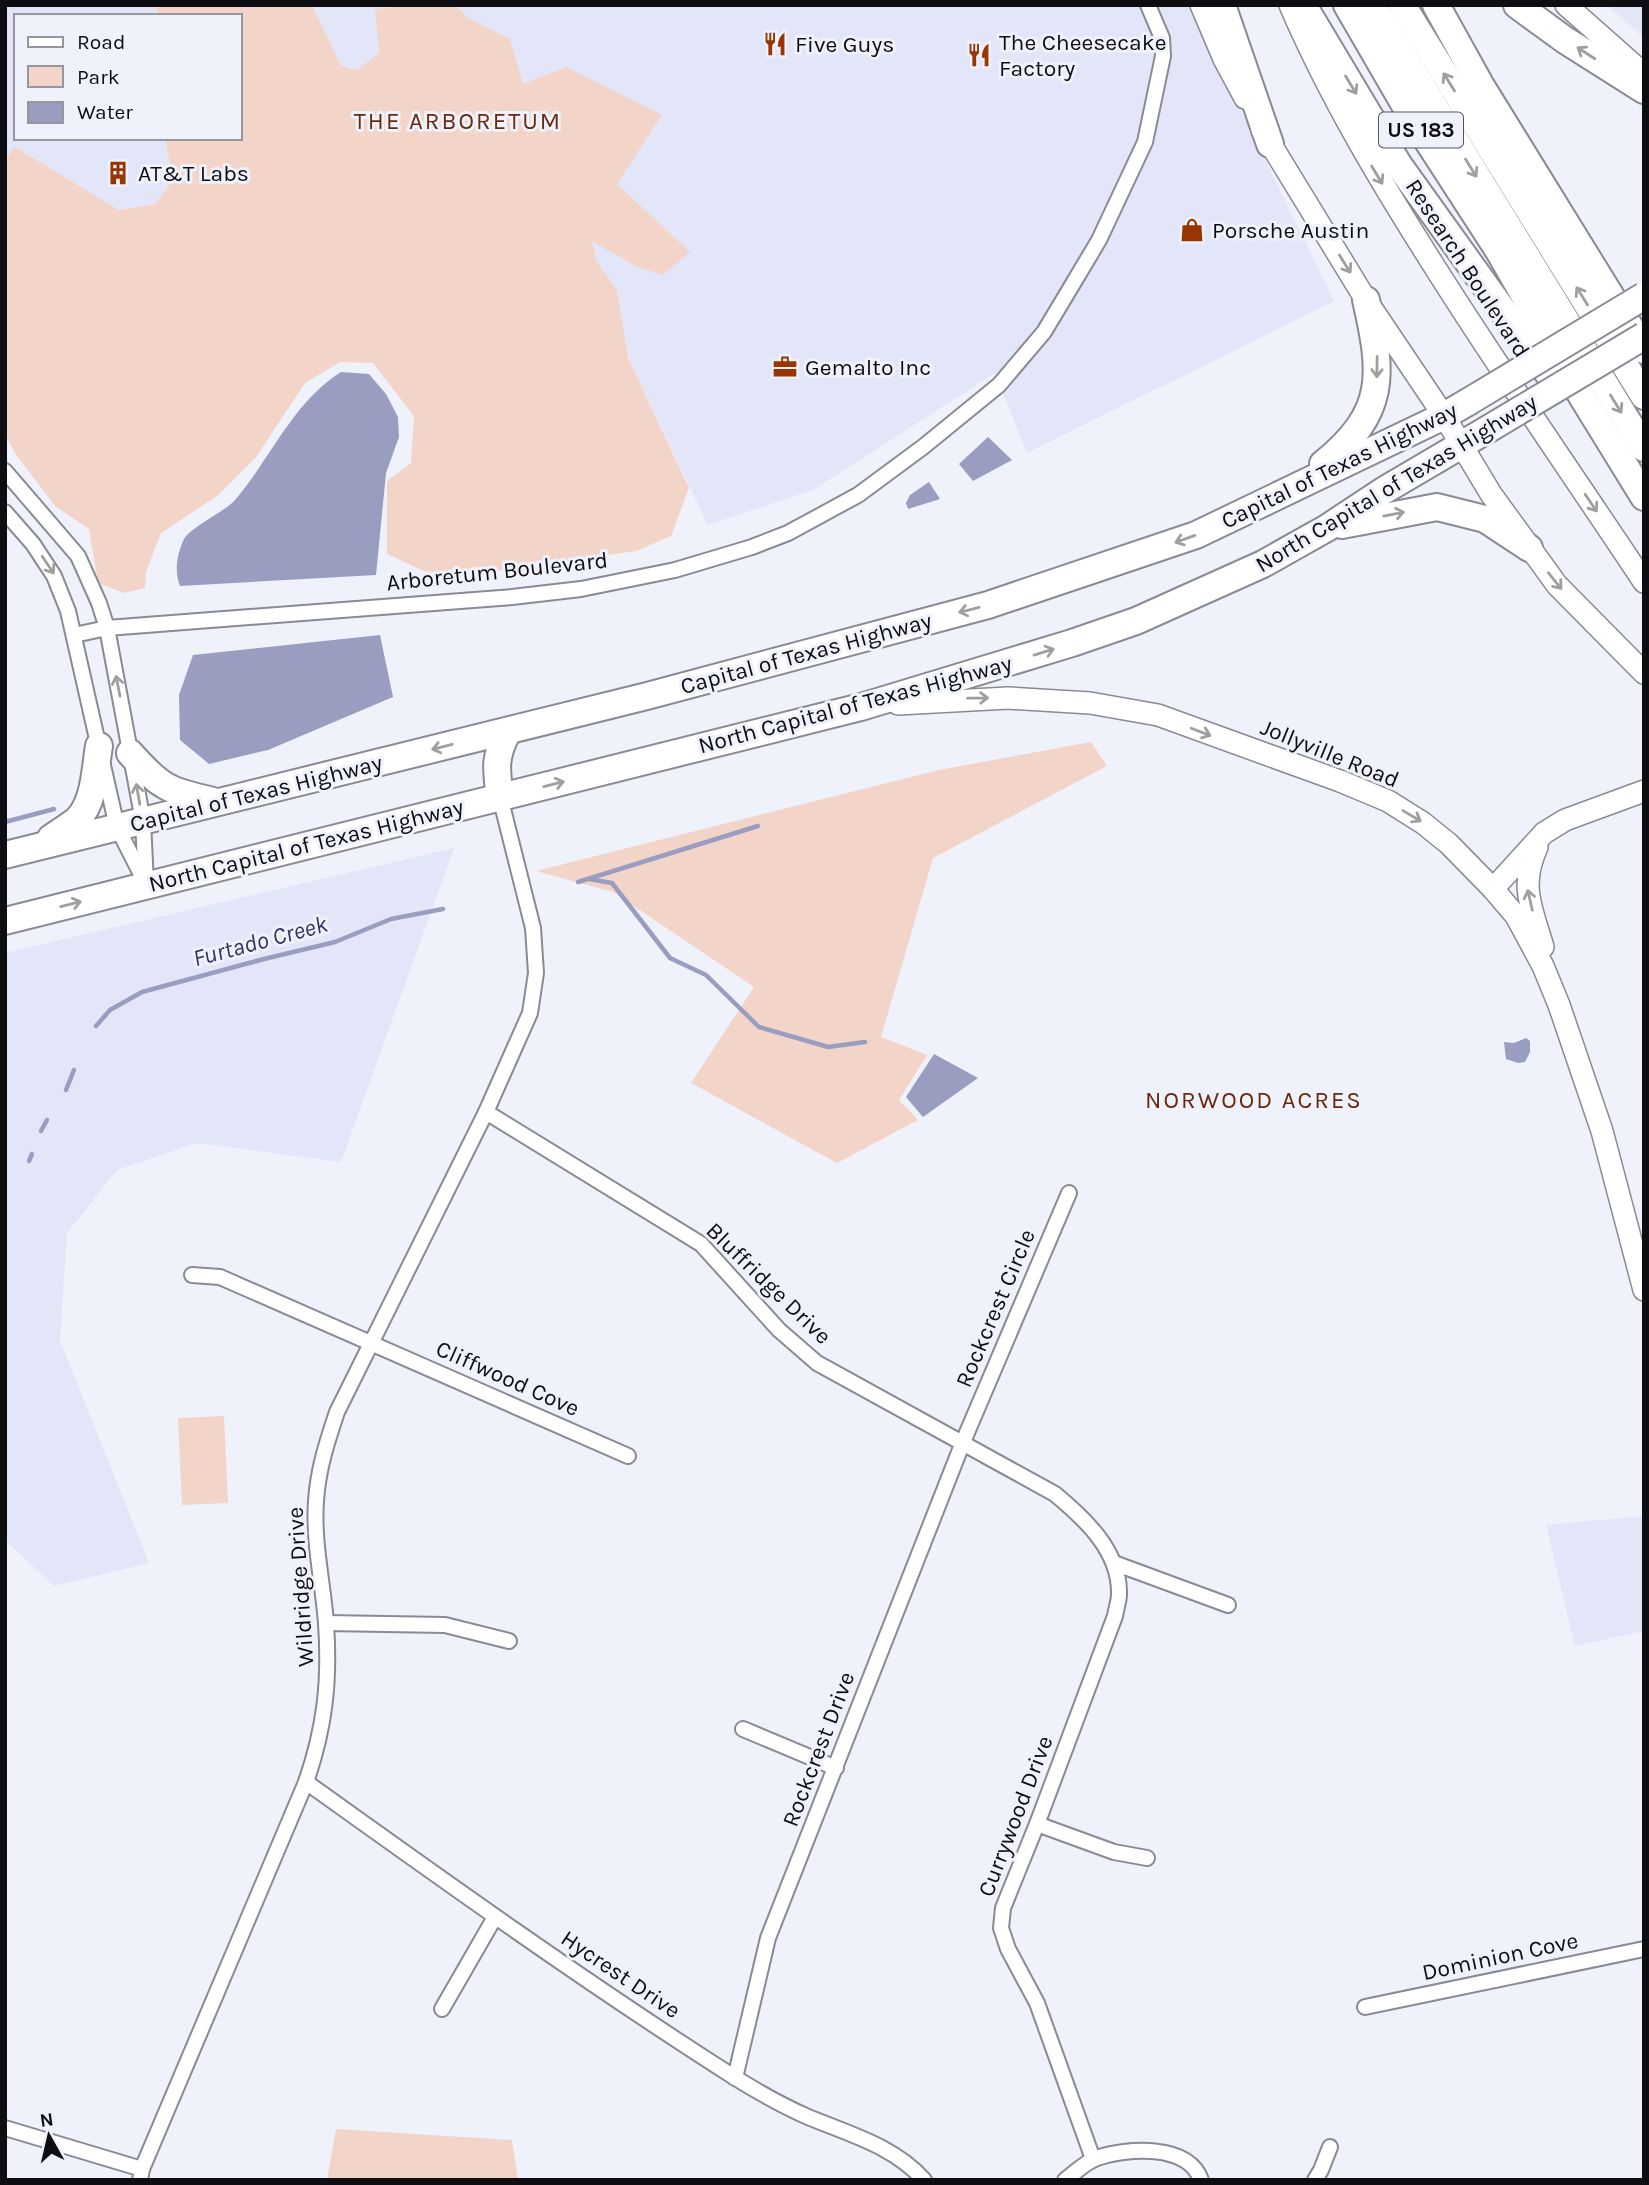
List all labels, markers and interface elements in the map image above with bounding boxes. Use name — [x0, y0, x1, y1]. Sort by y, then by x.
legend — [14, 14, 242, 140]
place label: The Cheesecake Factory — [999, 29, 1166, 82]
text: Road — [77, 30, 125, 54]
restaurant icon: Five Guys — [761, 30, 789, 58]
place label: Five Guys — [795, 31, 894, 58]
restaurant icon: The Cheesecake Factory — [965, 41, 993, 69]
one-way arrow — [1577, 46, 1596, 60]
text: Park — [77, 65, 120, 89]
one-way arrow — [1442, 73, 1456, 93]
one-way arrow — [1344, 74, 1358, 94]
text: Water — [77, 100, 133, 124]
district label: THE ARBORETUM — [354, 107, 562, 135]
road number: US 183 — [1379, 113, 1463, 148]
one-way arrow — [1465, 158, 1479, 178]
building icon: AT&T Labs — [104, 159, 132, 187]
place label: AT&T Labs — [138, 160, 249, 187]
one-way arrow — [1371, 164, 1385, 184]
street label: Research Boulevard — [1400, 174, 1535, 363]
shop icon: Porsche Austin — [1178, 216, 1206, 244]
place label: Porsche Austin — [1212, 217, 1369, 244]
one-way arrow — [1338, 254, 1352, 274]
one-way arrow — [1575, 287, 1589, 307]
office icon: Gemalto Inc — [771, 353, 799, 381]
place label: Gemalto Inc — [805, 354, 931, 381]
one-way arrow — [1370, 355, 1384, 378]
street label: North Capital of Texas Highway — [1251, 388, 1542, 578]
one-way arrow — [1610, 393, 1624, 413]
street label: Capital of Texas Highway — [1217, 396, 1462, 534]
one-way arrow — [1584, 493, 1599, 512]
one-way arrow — [1382, 507, 1405, 521]
one-way arrow — [1175, 534, 1197, 546]
street label: Arboretum Boulevard — [385, 546, 609, 597]
one-way arrow — [41, 555, 55, 575]
one-way arrow — [1547, 572, 1563, 590]
one-way arrow — [958, 604, 981, 617]
street label: Capital of Texas Highway — [678, 607, 935, 700]
one-way arrow — [1032, 645, 1054, 657]
street label: North Capital of Texas Highway — [695, 650, 1015, 759]
one-way arrow — [111, 675, 124, 698]
one-way arrow — [966, 692, 989, 705]
street label: Jollyville Road — [1257, 713, 1403, 794]
one-way arrow — [1190, 726, 1211, 739]
one-way arrow — [431, 741, 454, 754]
street label: Capital of Texas Highway — [127, 749, 385, 838]
one-way arrow — [542, 777, 565, 790]
one-way arrow — [131, 783, 144, 806]
street label: North Capital of Texas Highway — [146, 793, 467, 898]
one-way arrow — [1401, 809, 1421, 823]
one-way arrow — [1522, 889, 1536, 912]
one-way arrow — [60, 897, 82, 910]
water label: Furtado Creek — [190, 909, 331, 972]
district label: NORWOOD ACRES — [1145, 1086, 1363, 1114]
street label: Bluffridge Drive — [701, 1217, 837, 1350]
street label: Rockcrest Circle — [950, 1225, 1041, 1391]
street label: Cliffwood Cove — [432, 1335, 584, 1422]
street label: Wildridge Drive — [281, 1506, 320, 1668]
street label: Rockcrest Drive — [777, 1668, 860, 1830]
street label: Currywood Drive — [972, 1732, 1059, 1900]
street label: Hycrest Drive — [556, 1925, 685, 2024]
street label: Dominion Cove — [1420, 1927, 1581, 1986]
north arrow — [14, 2101, 84, 2171]
text: N — [38, 2108, 55, 2132]

